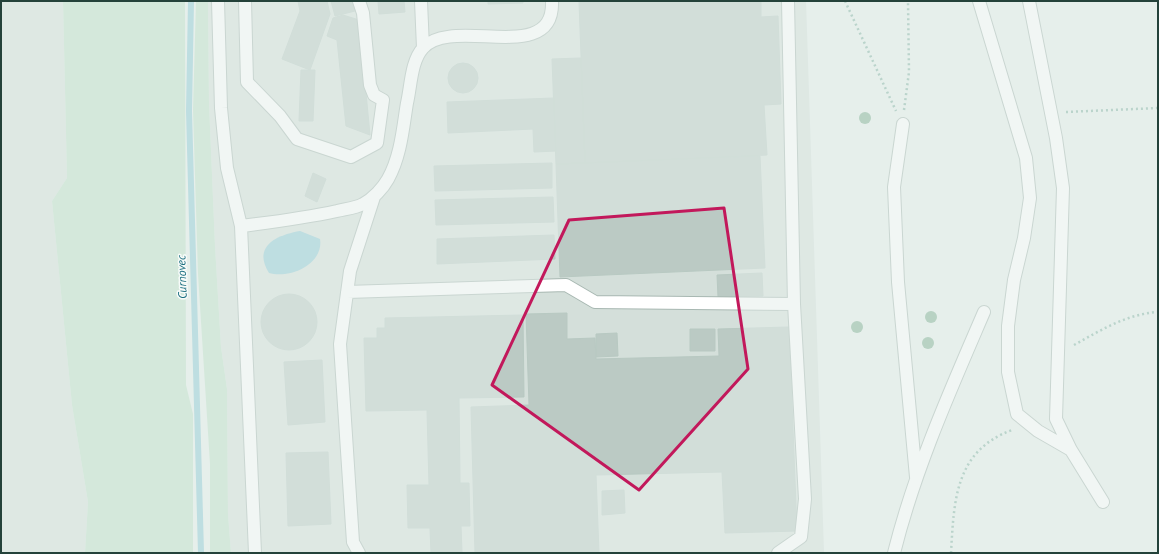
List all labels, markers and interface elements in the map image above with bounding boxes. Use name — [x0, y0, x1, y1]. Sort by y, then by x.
water label: Curnovec — [173, 254, 190, 299]

